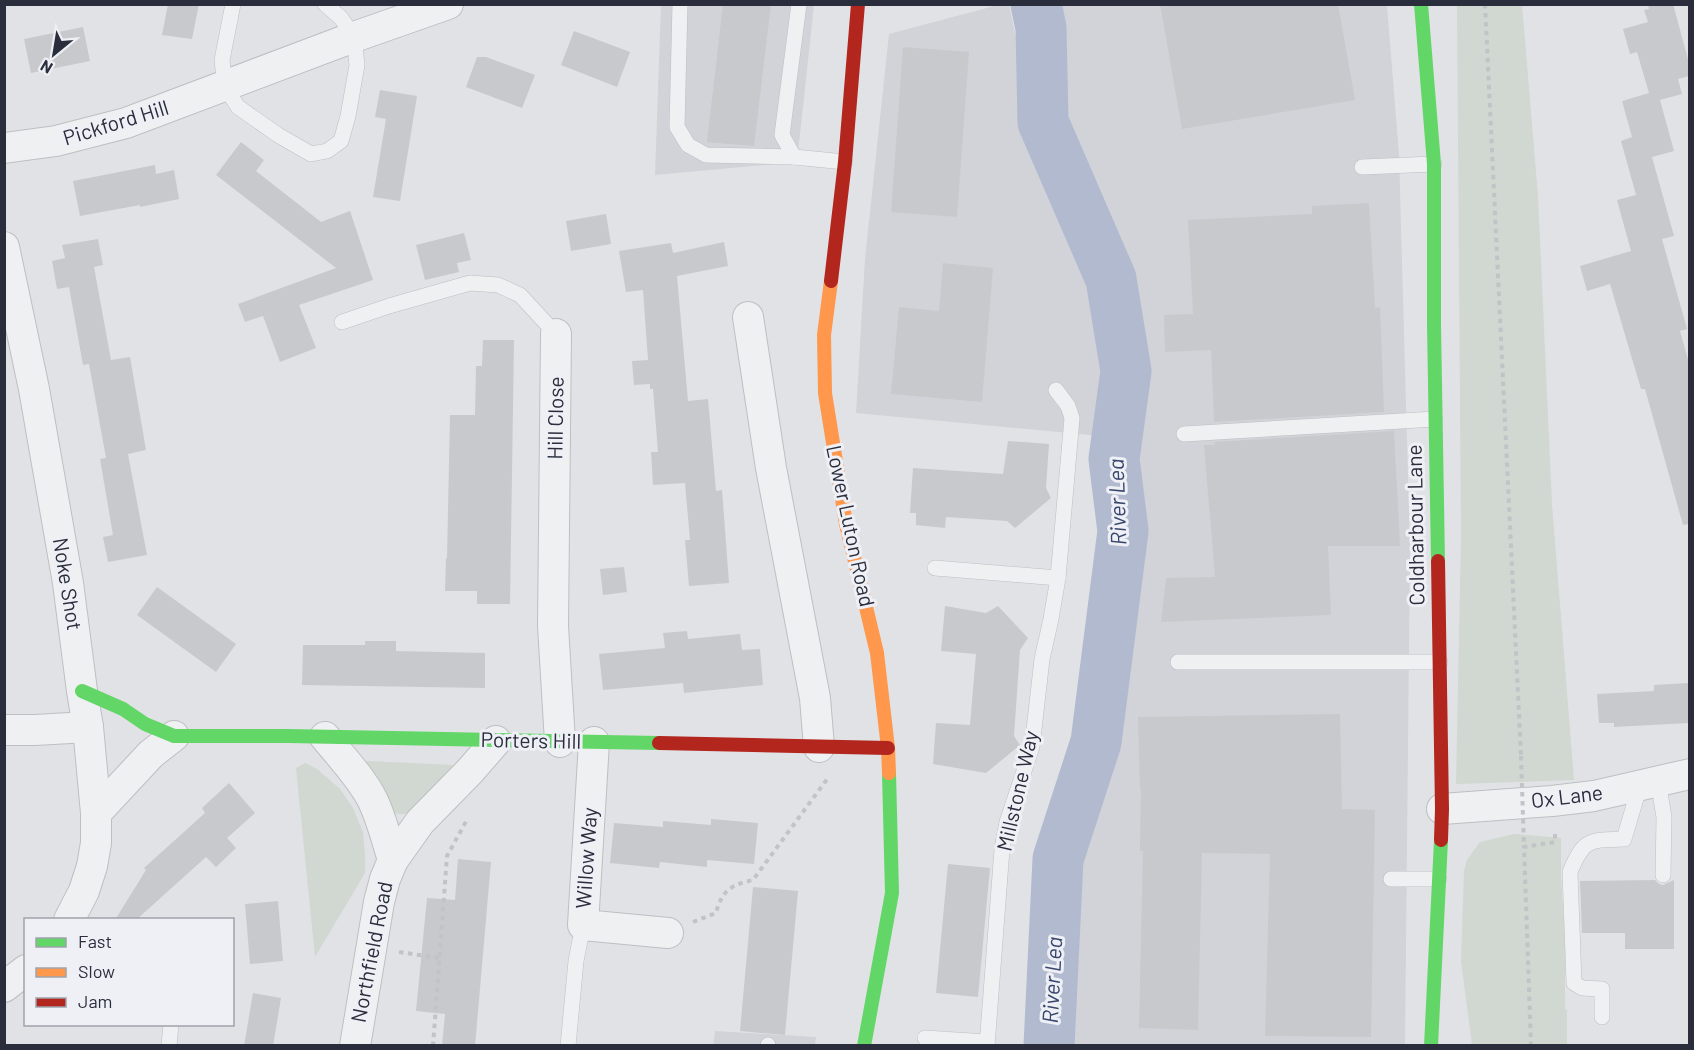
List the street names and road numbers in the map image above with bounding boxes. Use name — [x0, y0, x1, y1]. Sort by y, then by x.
street label: Pickford Hill — [60, 94, 171, 149]
street label: Hill Close — [541, 376, 568, 460]
street label: Lower Luton Road — [822, 443, 881, 609]
street label: Coldharbour Lane — [1401, 444, 1428, 606]
street label: Noke Shot — [49, 536, 88, 632]
street label: Porters Hill — [481, 726, 582, 753]
street label: Millstone Way — [991, 728, 1043, 853]
street label: Ox Lane — [1529, 779, 1604, 812]
street label: Willow Way — [569, 806, 602, 909]
street label: Northfield Road — [345, 879, 396, 1025]

